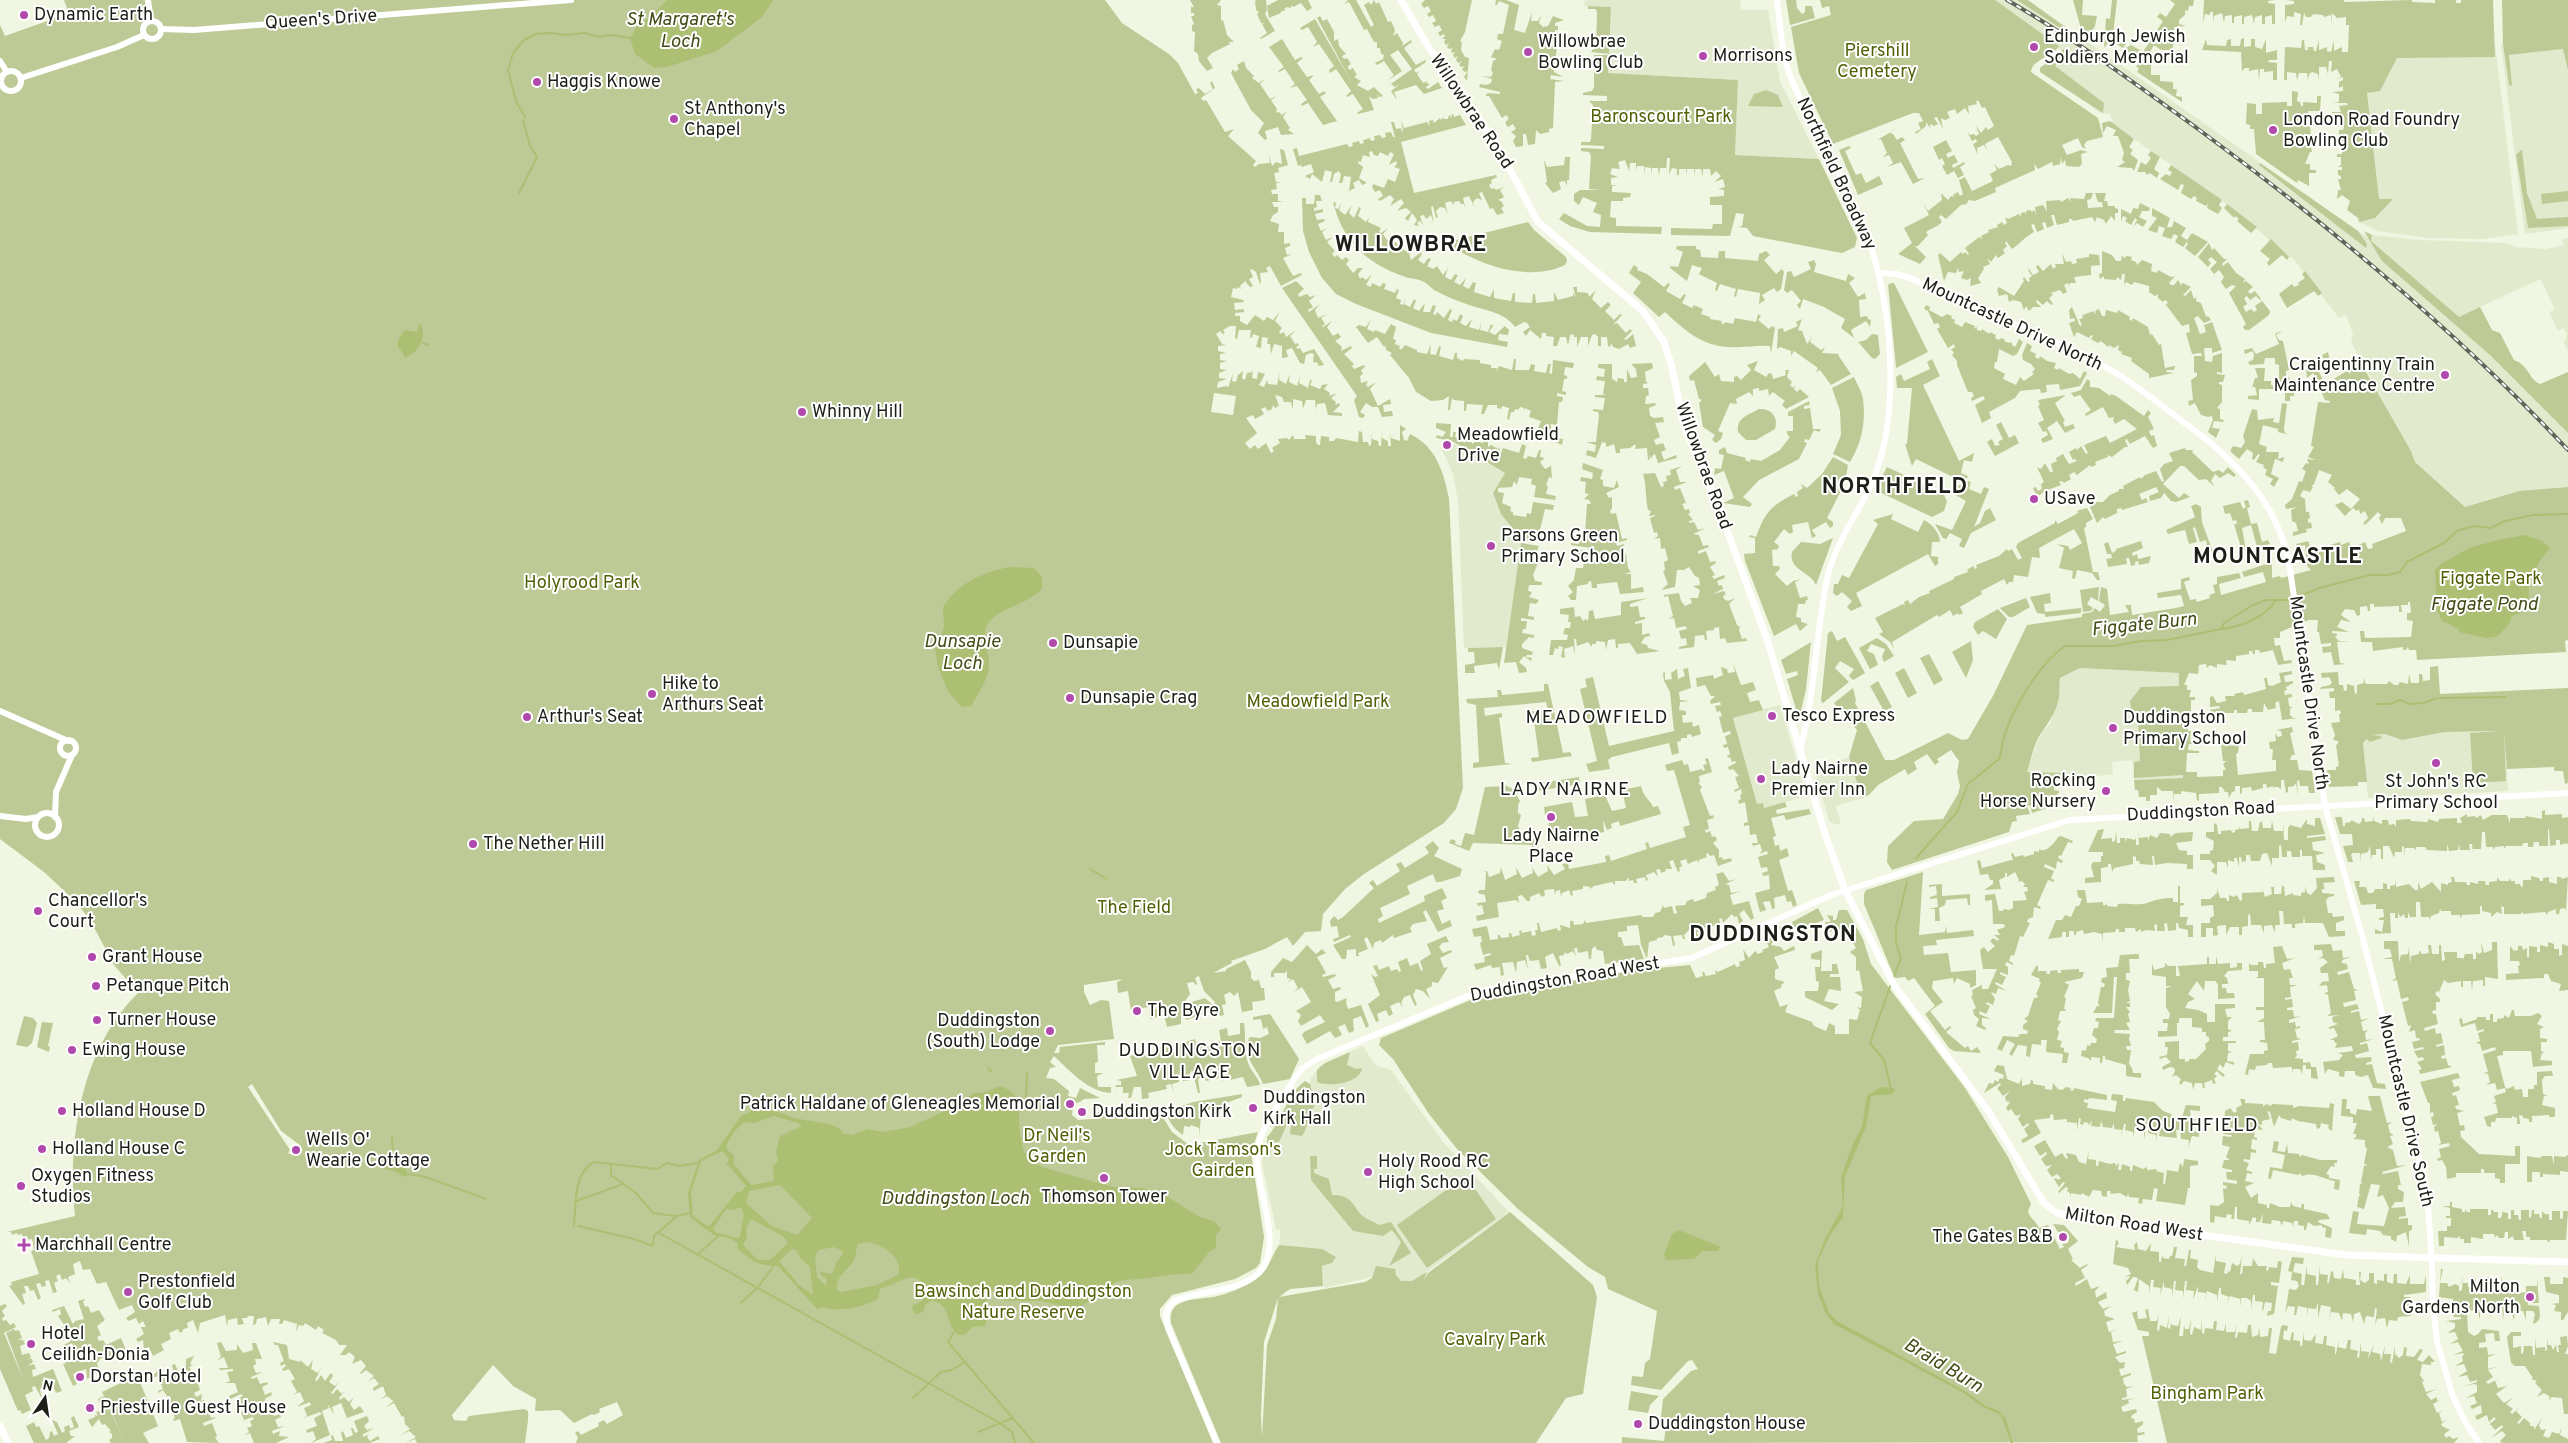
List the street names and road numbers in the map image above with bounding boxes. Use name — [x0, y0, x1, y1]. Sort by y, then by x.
street label: Queen's Drive — [264, 5, 378, 35]
street label: Willowbrae Road — [1424, 50, 1518, 174]
street label: Northfield Broadway — [1790, 94, 1882, 254]
street label: Mountcastle Drive North — [1918, 273, 2106, 377]
street label: Willowbrae Road — [1669, 399, 1737, 533]
street label: Mountcastle Drive North — [2283, 594, 2333, 792]
street label: Duddingston Road — [2126, 797, 2276, 827]
street label: Duddingston Road West — [1469, 952, 1661, 1008]
street label: Mountcastle Drive South — [2372, 1012, 2438, 1210]
street label: Milton Road West — [2063, 1203, 2205, 1247]

